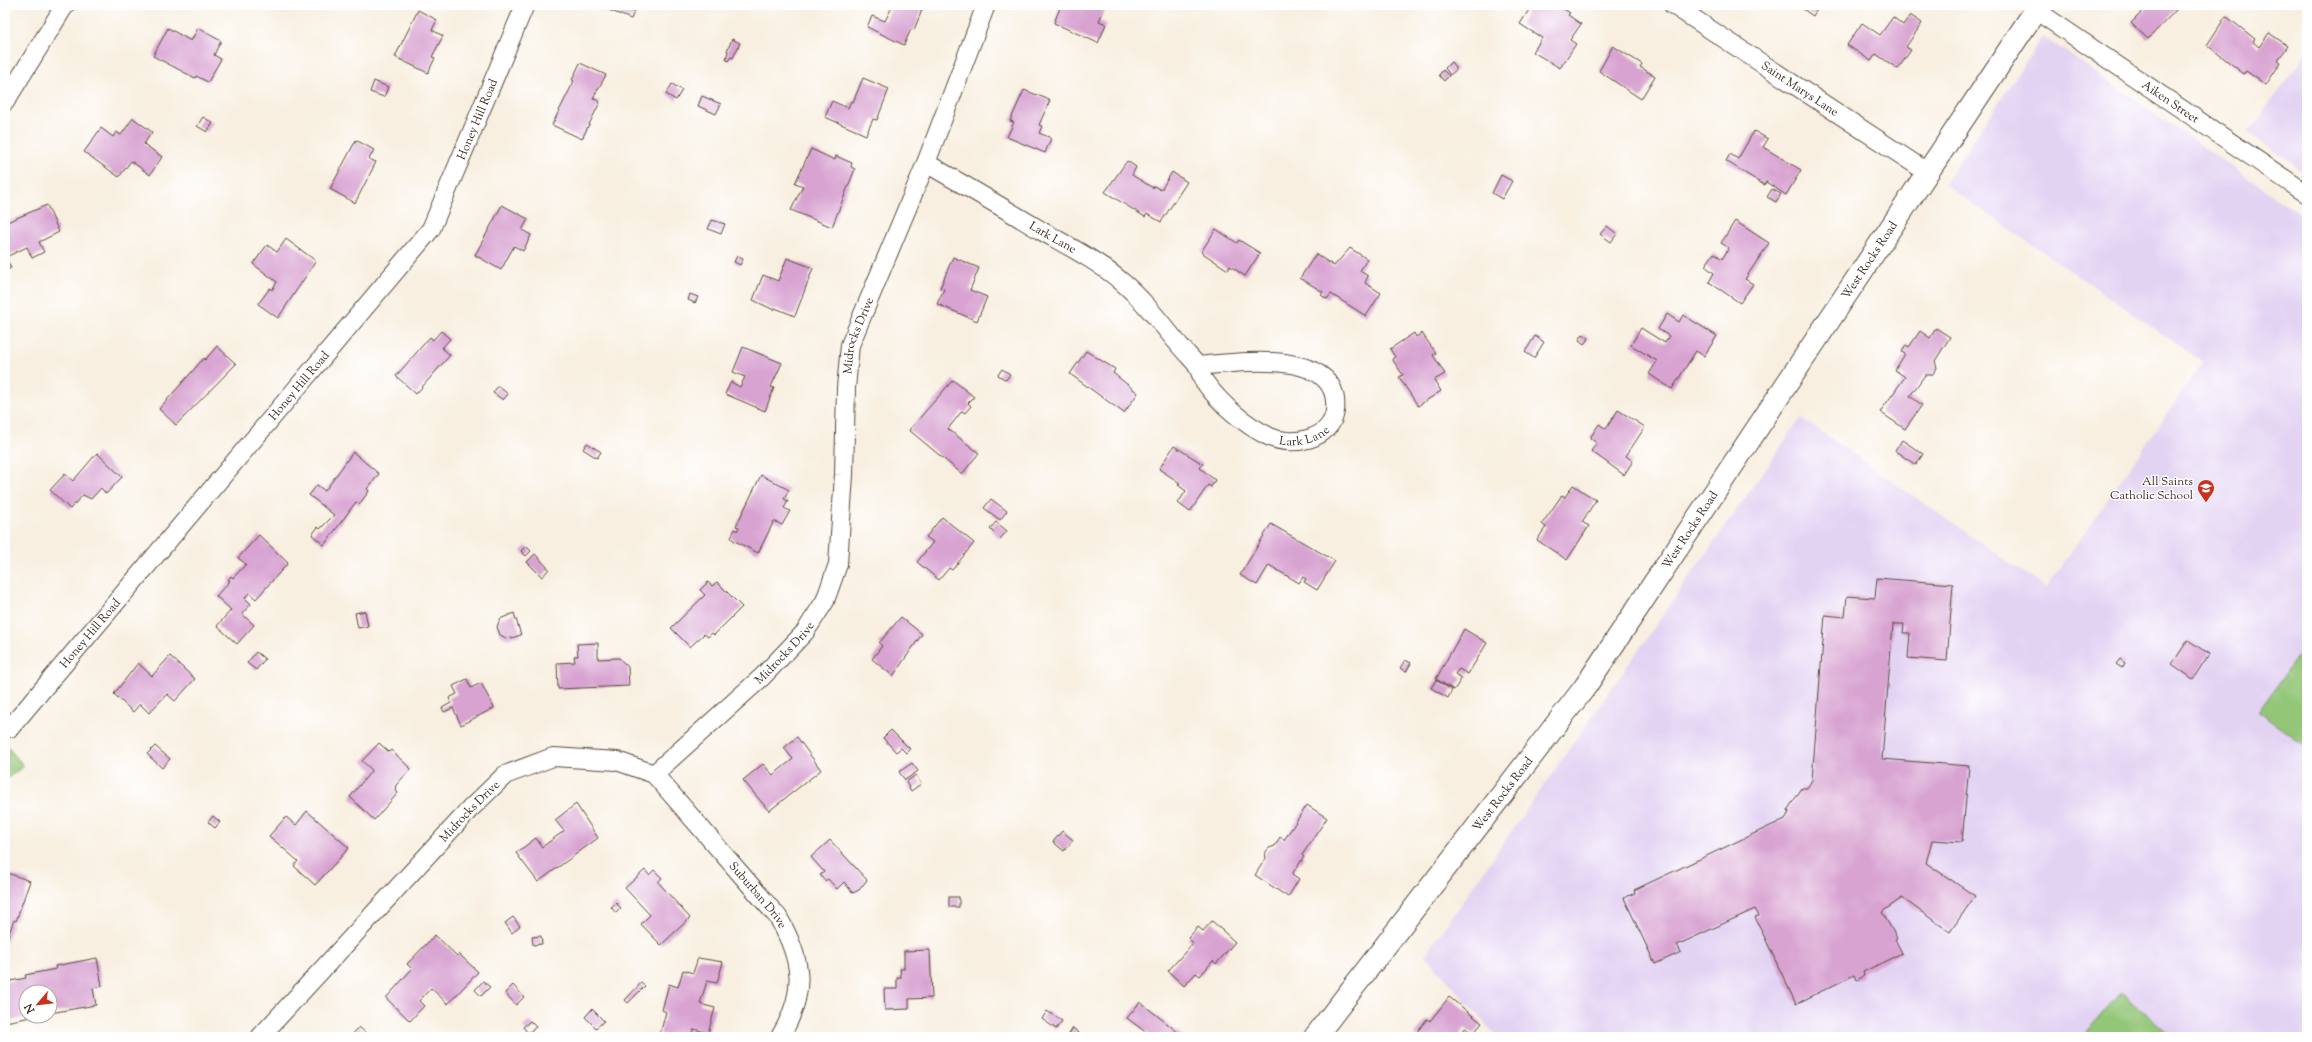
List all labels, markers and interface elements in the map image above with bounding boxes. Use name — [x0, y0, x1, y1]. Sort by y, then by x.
street label: Saint Marys Lane — [1757, 57, 1842, 122]
street label: Honey Hill Road — [453, 76, 503, 163]
street label: Aiken Street — [2138, 76, 2202, 128]
street label: Lark Lane — [1025, 217, 1080, 259]
street label: West Rocks Road — [1838, 218, 1903, 303]
street label: Midrocks Drive — [839, 294, 879, 375]
street label: Honey Hill Road — [265, 347, 334, 425]
street label: Lark Lane — [1278, 422, 1335, 451]
place label: All Saints Catholic School — [2110, 473, 2194, 505]
school or university icon: All Saints Catholic School — [2196, 478, 2216, 503]
street label: West Rocks Road — [1658, 488, 1723, 573]
street label: Honey Hill Road — [56, 595, 126, 673]
street label: Midrocks Drive — [751, 618, 819, 689]
street label: West Rocks Road — [1469, 753, 1538, 836]
street label: Midrocks Drive — [436, 776, 505, 847]
street label: Suburban Drive — [724, 858, 791, 932]
north arrow — [18, 984, 58, 1024]
text: N — [21, 1000, 40, 1017]

